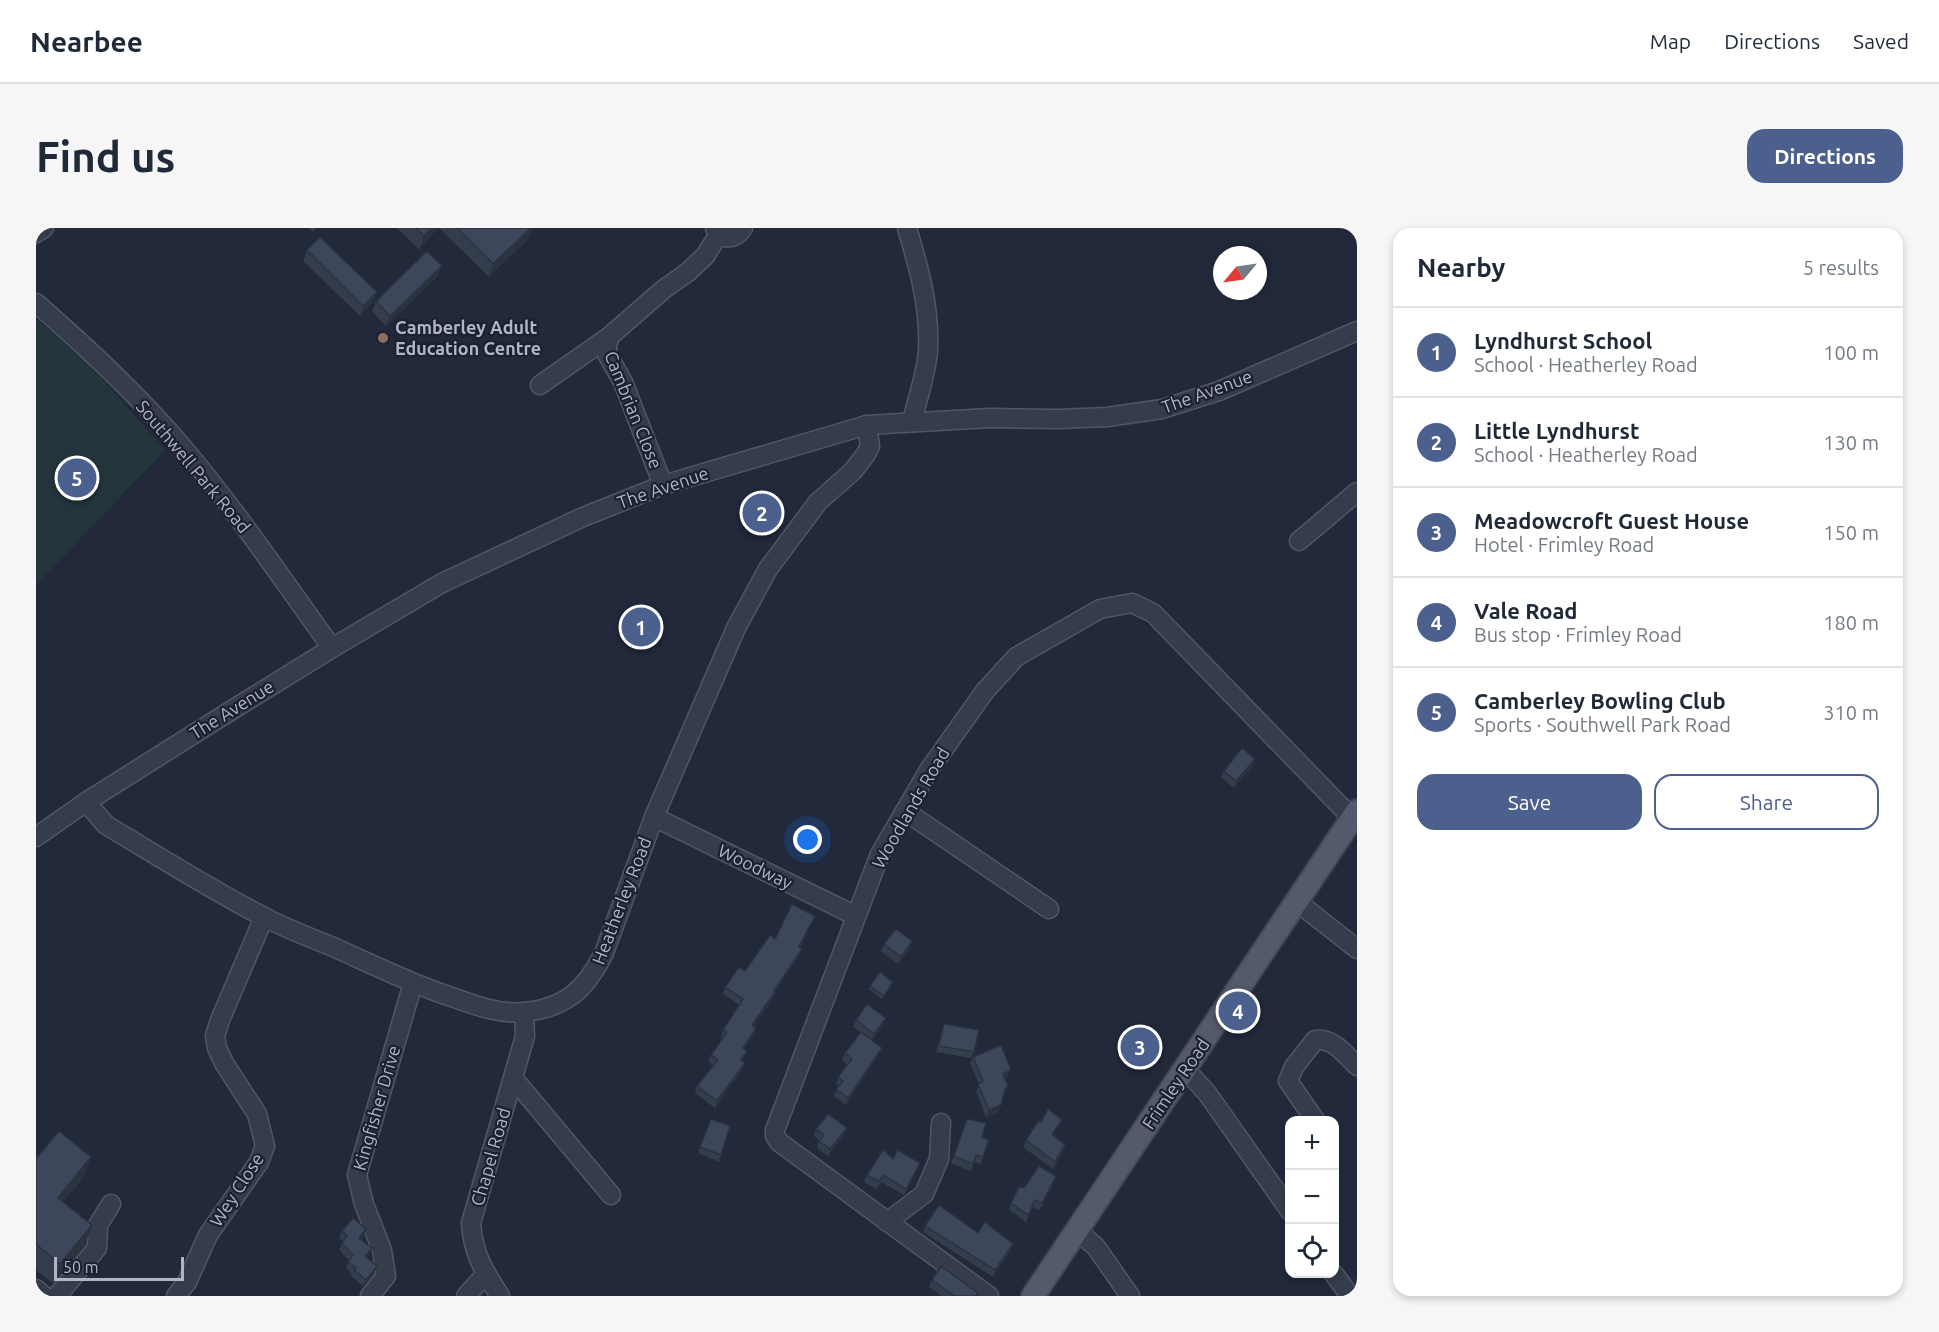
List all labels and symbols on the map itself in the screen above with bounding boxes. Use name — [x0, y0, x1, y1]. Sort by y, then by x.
north arrow — [1213, 246, 1267, 300]
place label: Camberley Adult Education Centre — [395, 317, 541, 358]
marker: Camberley Adult Education Centre — [376, 331, 390, 345]
street label: Cambrian Close — [601, 348, 667, 471]
street label: The Avenue — [1159, 365, 1255, 417]
street label: Southwell Park Road — [133, 396, 255, 537]
pin: 5 — [58, 456, 96, 500]
street label: The Avenue — [615, 462, 711, 512]
pin: 2 — [742, 490, 782, 536]
pin: 1 — [622, 604, 660, 650]
street label: The Avenue — [186, 676, 277, 743]
street label: Woodlands Road — [867, 744, 953, 871]
your location — [793, 825, 822, 854]
street label: Heatherley Road — [588, 834, 655, 967]
street label: Woodway — [715, 840, 796, 893]
pin: 4 — [1218, 988, 1258, 1034]
pin: 3 — [1120, 1024, 1160, 1070]
street label: Frimley Road — [1138, 1034, 1213, 1132]
street label: Kingfisher Drive — [349, 1043, 403, 1173]
street label: Chapel Road — [466, 1105, 514, 1208]
street label: Wey Close — [205, 1149, 267, 1230]
scale bar — [54, 1254, 184, 1282]

